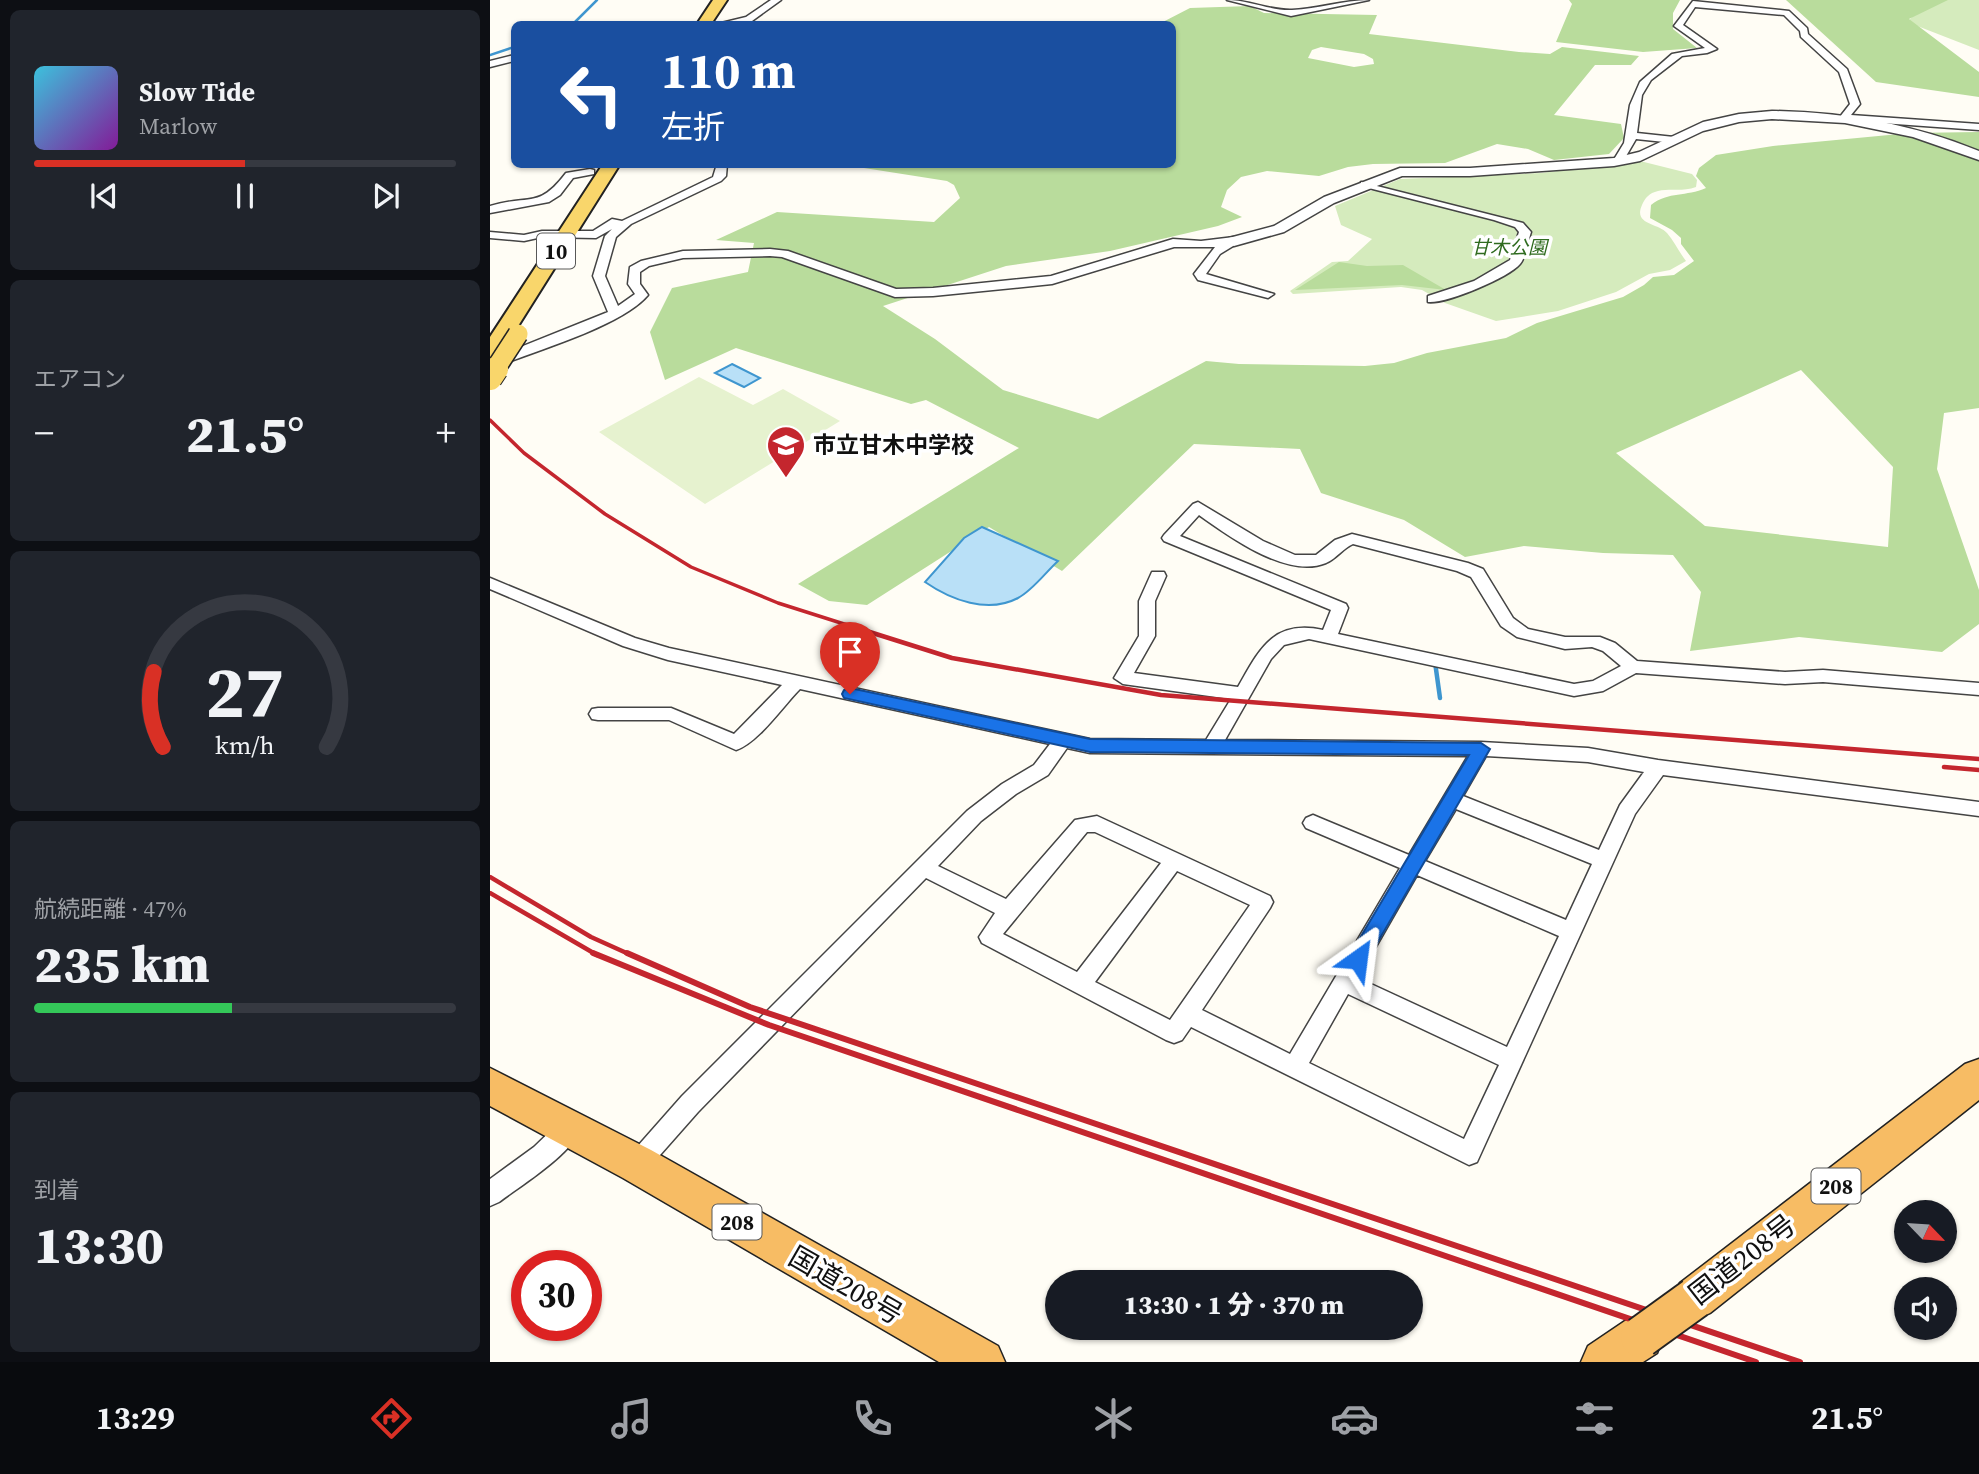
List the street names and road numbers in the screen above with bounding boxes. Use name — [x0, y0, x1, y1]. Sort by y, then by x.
road number: 10 — [537, 233, 575, 268]
road number: 208 — [1812, 1168, 1860, 1204]
road number: 208 — [712, 1204, 762, 1240]
street label: 国道208号 — [1681, 1205, 1803, 1313]
street label: 国道208号 — [782, 1237, 910, 1333]

